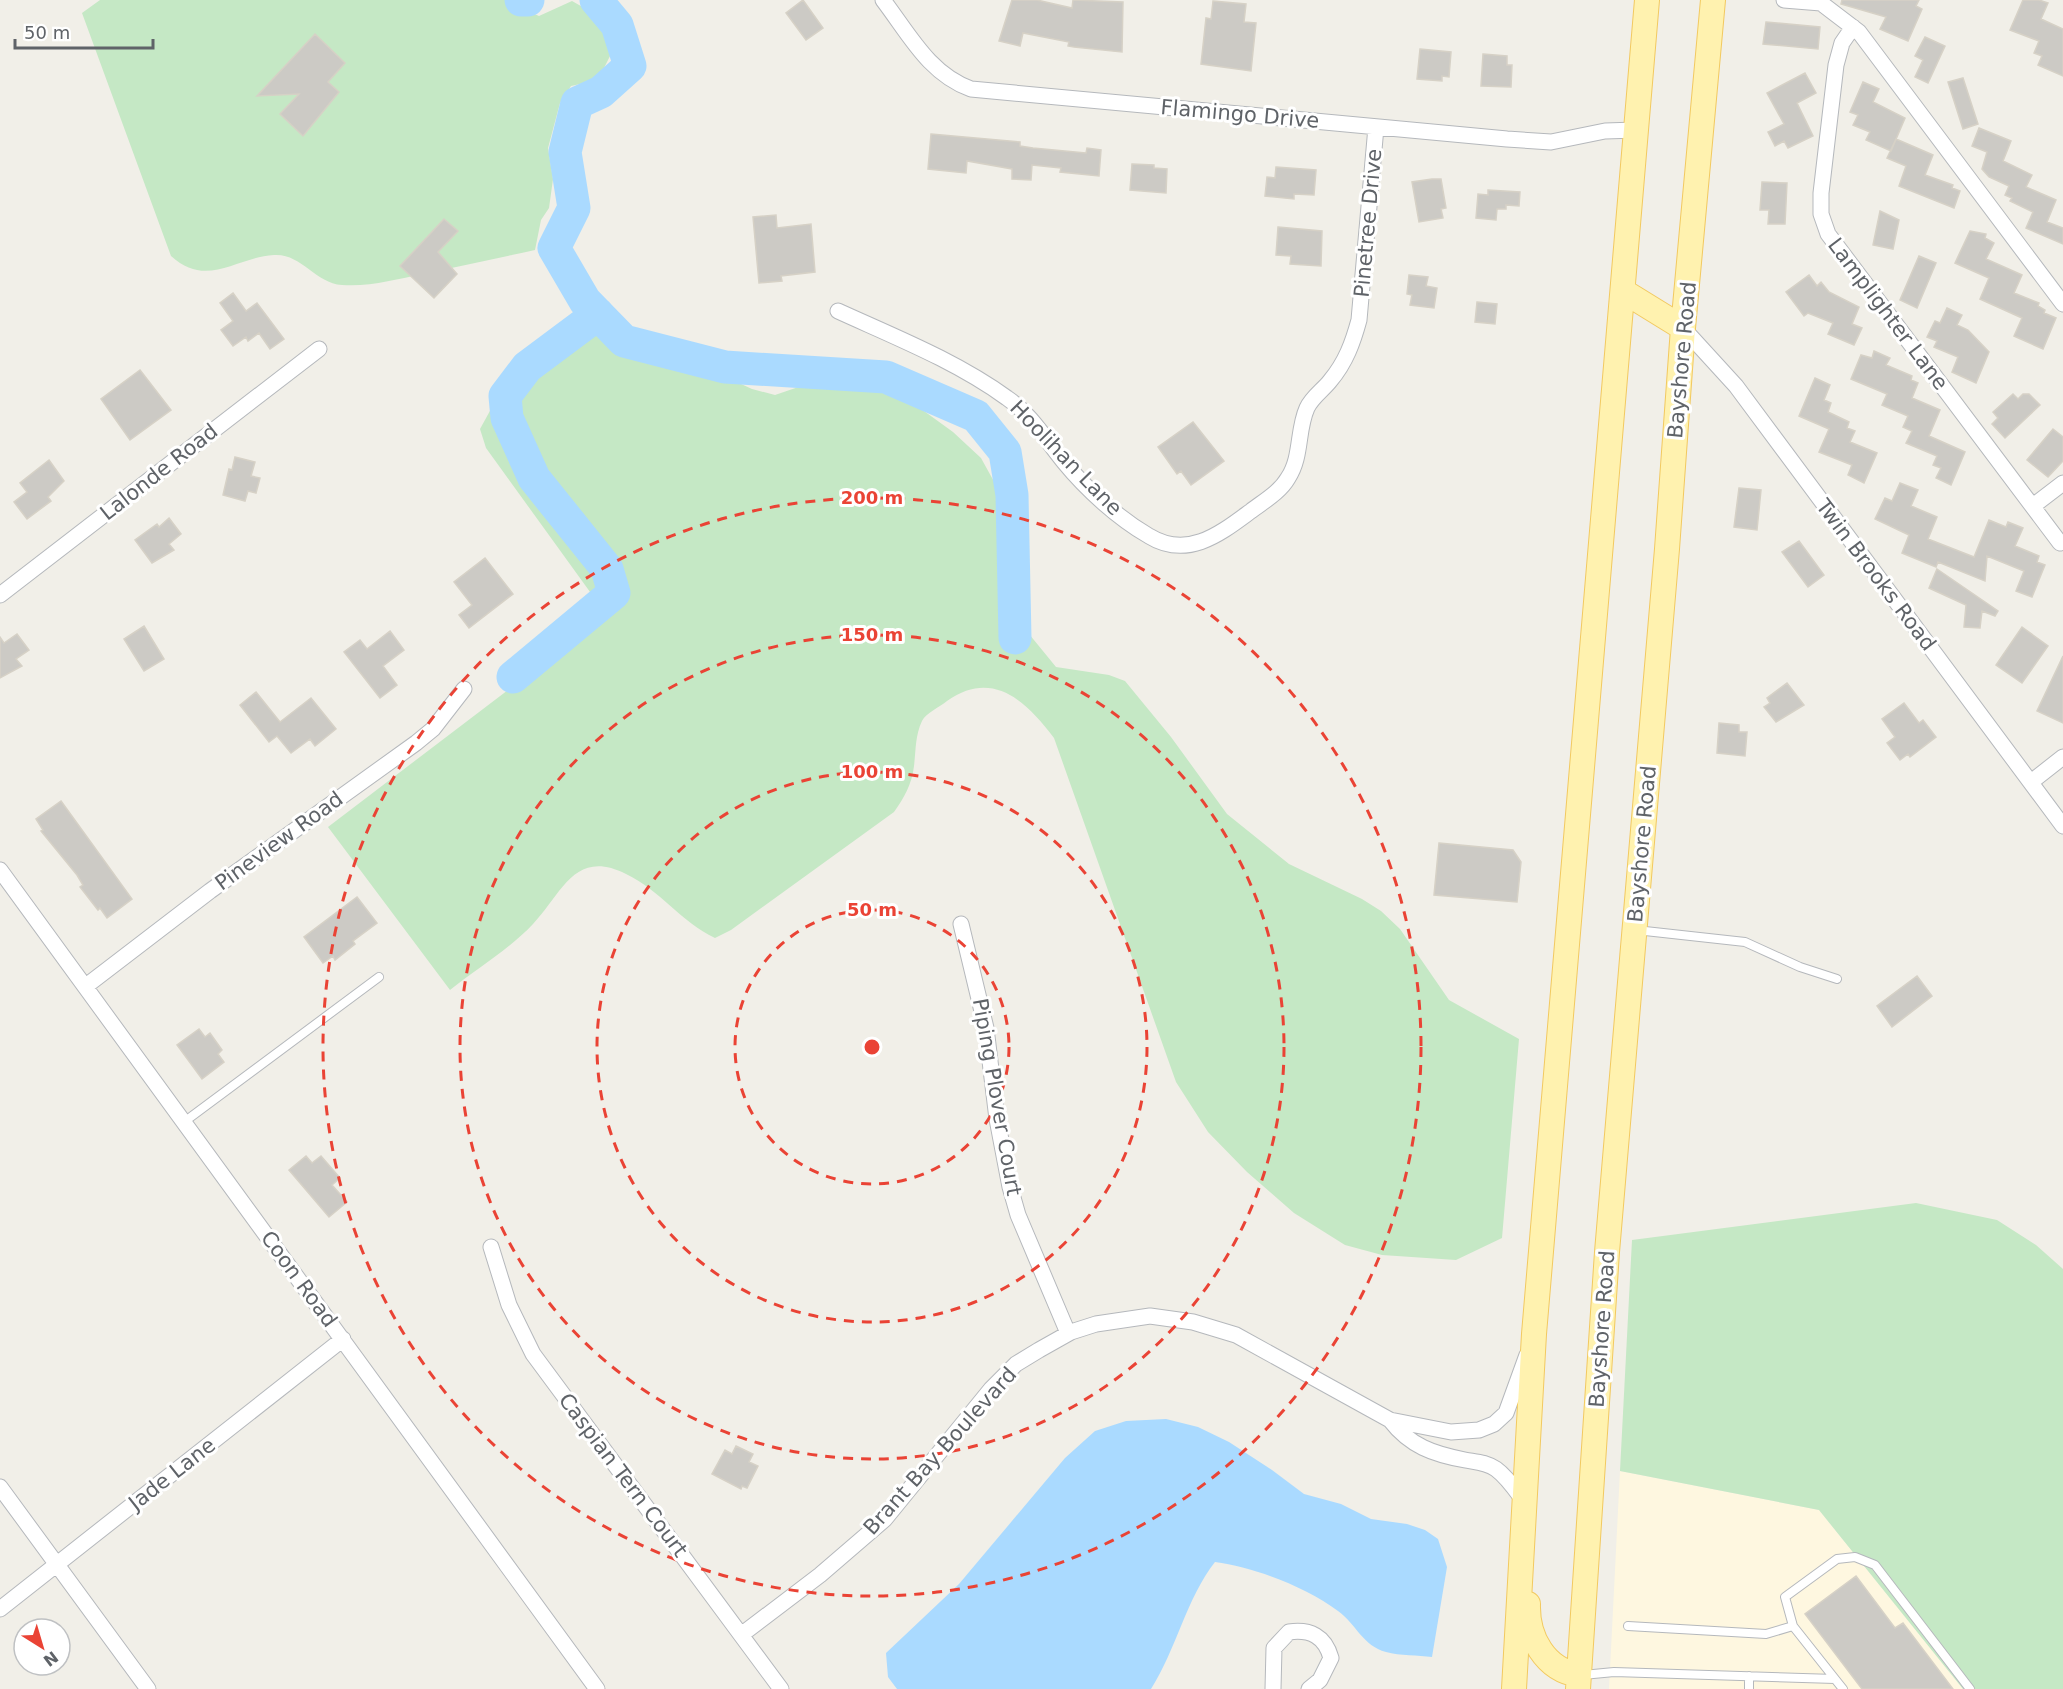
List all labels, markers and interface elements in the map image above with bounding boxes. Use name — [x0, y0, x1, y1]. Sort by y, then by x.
scale bar — [15, 12, 153, 50]
text: 50 m — [24, 22, 70, 43]
street label: Flamingo Drive — [1160, 95, 1320, 133]
street label: Pinetree Drive — [1350, 148, 1386, 298]
street label: Lamplighter Lane — [1823, 233, 1953, 395]
street label: Bayshore Road — [1663, 281, 1701, 439]
street label: Hoolihan Lane — [1005, 396, 1127, 520]
street label: Lalonde Road — [96, 419, 222, 525]
text: 200 m — [841, 487, 903, 508]
street label: Twin Brooks Road — [1811, 494, 1941, 655]
text: 150 m — [841, 624, 903, 645]
text: 100 m — [841, 761, 903, 782]
street label: Bayshore Road — [1623, 765, 1661, 923]
street label: Pineview Road — [210, 787, 348, 895]
text: 50 m — [847, 899, 897, 920]
street label: Piping Plover Court — [968, 996, 1026, 1198]
centre of rings — [862, 1037, 882, 1057]
street label: Coon Road — [256, 1226, 342, 1332]
street label: Bayshore Road — [1585, 1250, 1619, 1408]
street label: Brant Bay Boulevard — [859, 1362, 1021, 1540]
street label: Caspian Tern Court — [554, 1388, 692, 1562]
street label: Jade Lane — [123, 1433, 220, 1516]
north arrow — [12, 1617, 72, 1677]
text: N — [40, 1647, 62, 1670]

